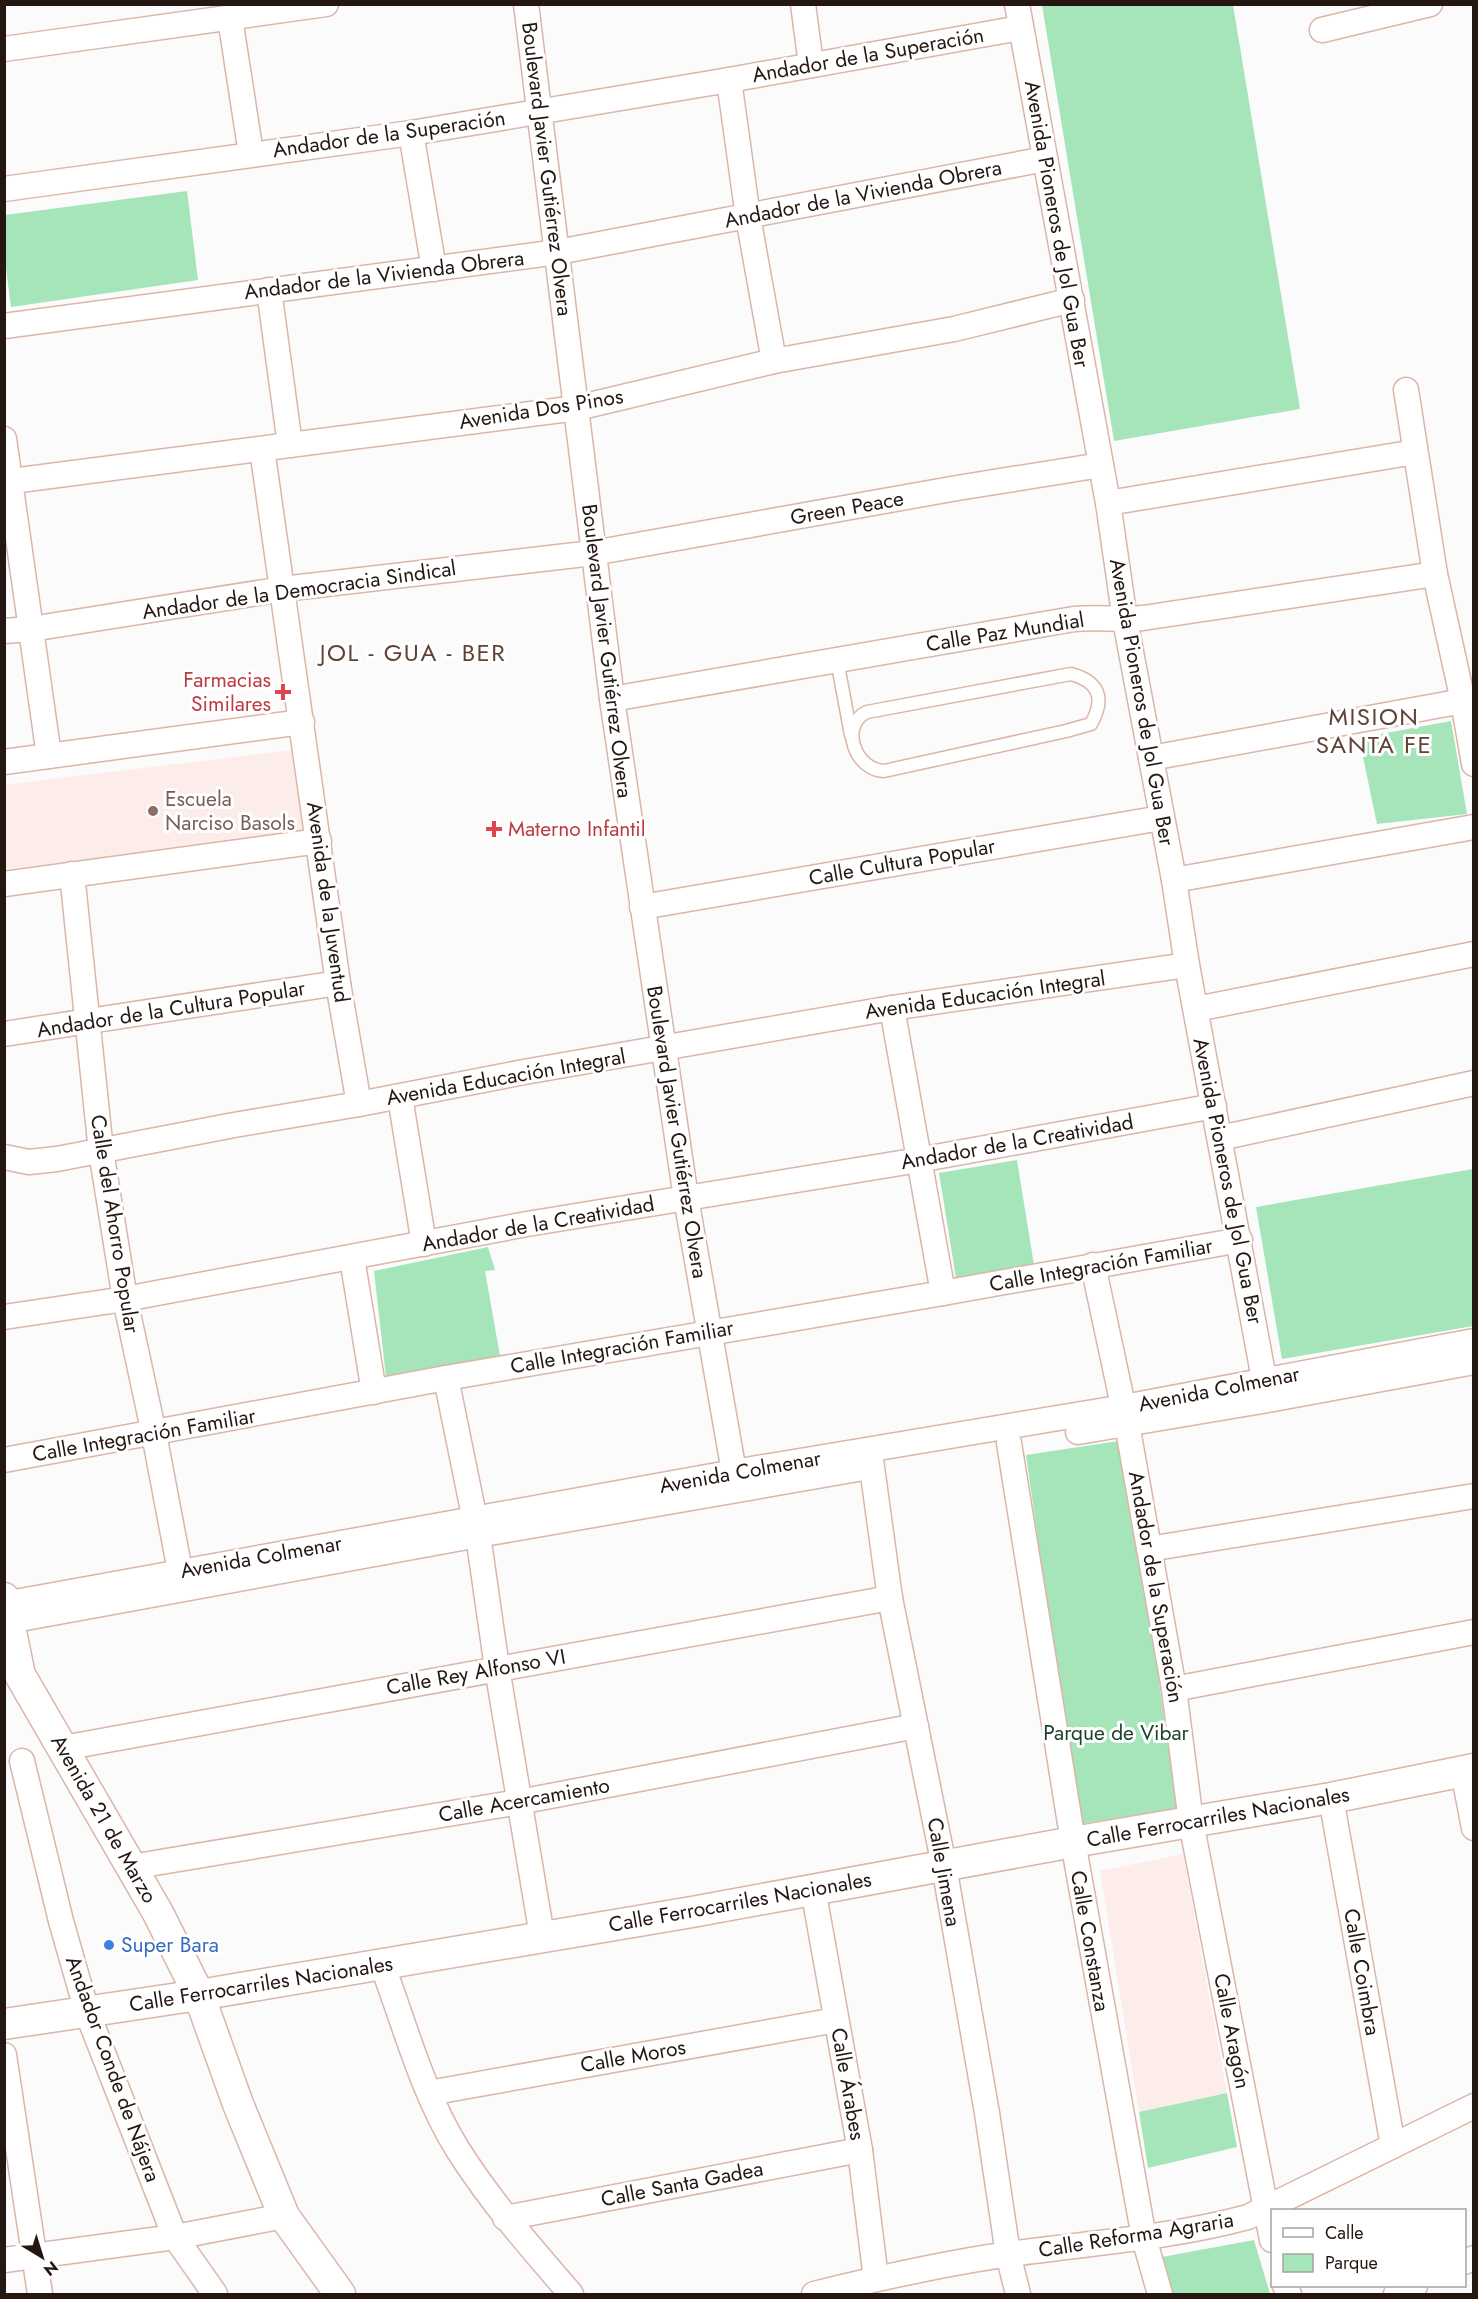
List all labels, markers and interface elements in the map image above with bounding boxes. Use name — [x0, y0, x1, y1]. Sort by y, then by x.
street label: Boulevard Javier Gutiérrez Olvera — [514, 20, 580, 318]
street label: Andador de la Superación — [750, 20, 986, 90]
street label: Avenida Pioneros de Jol Gua Ber — [1017, 78, 1097, 371]
street label: Andador de la Superación — [271, 103, 507, 165]
street label: Andador de la Vivienda Obrera — [722, 152, 1004, 236]
street label: Andador de la Vivienda Obrera — [242, 243, 526, 307]
street label: Avenida Dos Pinos — [457, 381, 625, 437]
street label: Green Peace — [788, 483, 906, 533]
street label: Boulevard Javier Gutiérrez Olvera — [574, 502, 640, 800]
street label: Andador de la Democracia Sindical — [140, 553, 458, 627]
street label: Avenida Pioneros de Jol Gua Ber — [1102, 556, 1182, 849]
street label: Calle Paz Mundial — [924, 605, 1086, 659]
district label: JOL - GUA - BER — [317, 635, 506, 670]
place label: Farmacias Similares — [183, 665, 271, 719]
marker: Farmacias Similares — [276, 685, 290, 699]
district label: MISION SANTA FE — [1316, 699, 1432, 762]
place label: Escuela Narciso Basols — [165, 784, 295, 838]
street label: Avenida de la Juventud — [299, 800, 357, 1004]
marker: Escuela Narciso Basols — [146, 804, 160, 818]
place label: Materno Infantil — [508, 814, 646, 844]
marker: Materno Infantil — [485, 820, 503, 838]
street label: Calle Cultura Popular — [807, 831, 998, 893]
street label: Avenida Educación Integral — [863, 963, 1107, 1027]
street label: Andador de la Cultura Popular — [35, 973, 308, 1045]
street label: Boulevard Javier Gutiérrez Olvera — [639, 983, 715, 1281]
street label: Avenida Pioneros de Jol Gua Ber — [1186, 1035, 1271, 1327]
street label: Avenida Educación Integral — [384, 1041, 628, 1113]
street label: Andador de la Creatividad — [898, 1107, 1136, 1177]
street label: Calle del Ahorro Popular — [83, 1113, 147, 1336]
street label: Andador de la Creatividad — [419, 1189, 657, 1259]
street label: Calle Integración Familiar — [987, 1230, 1216, 1299]
street label: Calle Integración Familiar — [508, 1312, 737, 1381]
street label: Avenida Colmenar — [1136, 1359, 1303, 1419]
street label: Calle Integración Familiar — [30, 1400, 259, 1469]
street label: Avenida Colmenar — [657, 1443, 824, 1501]
street label: Andador de la Superación — [1121, 1469, 1191, 1705]
street label: Avenida Colmenar — [178, 1528, 345, 1586]
street label: Calle Rey Alfonso VI — [384, 1641, 568, 1703]
park label: Parque de Vibar — [1043, 1718, 1190, 1748]
street label: Avenida 21 de Marzo — [44, 1729, 164, 1909]
street label: Calle Acercamiento — [436, 1770, 612, 1830]
street label: Calle Ferrocarriles Nacionales — [1084, 1779, 1352, 1855]
street label: Calle Jimena — [920, 1815, 968, 1929]
street label: Calle Ferrocarriles Nacionales — [606, 1864, 874, 1940]
street label: Calle Constanza — [1063, 1868, 1117, 2014]
street label: Calle Coimbra — [1336, 1906, 1388, 2038]
place label: Super Bara — [121, 1930, 219, 1960]
marker: Super Bara — [102, 1938, 116, 1952]
street label: Calle Ferrocarriles Nacionales — [127, 1948, 395, 2020]
street label: Andador Conde de Nájera — [58, 1952, 168, 2186]
street label: Calle Aragón — [1206, 1971, 1258, 2091]
street label: Calle Árabes — [823, 2025, 873, 2143]
street label: Calle Moros — [578, 2032, 688, 2080]
street label: Calle Santa Gadea — [598, 2154, 766, 2214]
street label: Calle Reforma Agraria — [1036, 2205, 1236, 2265]
legend — [1271, 2209, 1466, 2287]
text: Calle — [1325, 2220, 1364, 2246]
north arrow — [12, 2227, 72, 2287]
text: Parque — [1325, 2250, 1378, 2276]
text: N — [39, 2255, 63, 2281]

